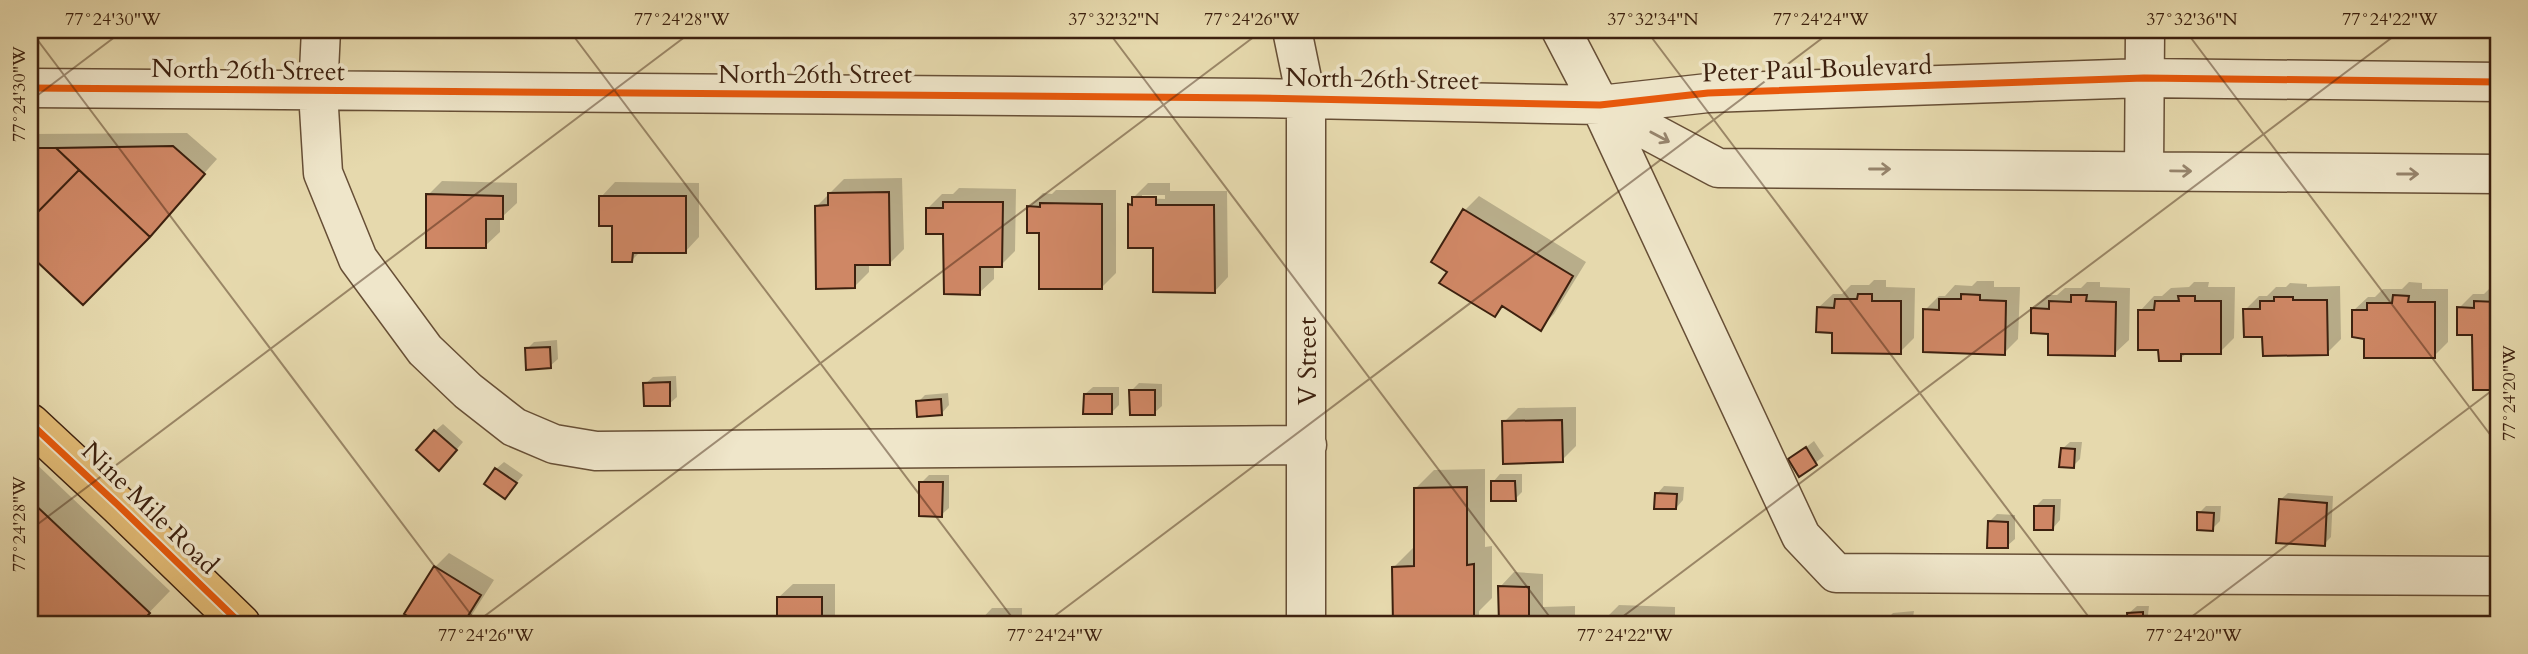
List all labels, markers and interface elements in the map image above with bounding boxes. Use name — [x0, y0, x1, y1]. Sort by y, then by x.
text: 77°24'30"W — [65, 7, 161, 32]
text: 77°24'28"W — [634, 7, 730, 32]
text: 37°32'32"N — [1068, 7, 1160, 32]
text: 77°24'26"W — [1204, 7, 1300, 32]
text: 37°32'34"N — [1607, 7, 1699, 32]
text: 77°24'24"W — [1773, 7, 1869, 32]
text: 37°32'36"N — [2146, 7, 2238, 32]
text: 77°24'22"W — [2342, 7, 2438, 32]
text: 77°24'30"W — [7, 46, 32, 142]
street label: Peter Paul Boulevard — [1701, 47, 1933, 91]
street label: North 26th Street — [151, 51, 345, 89]
street label: North 26th Street — [718, 57, 912, 92]
street label: North 26th Street — [1285, 60, 1479, 98]
one-way arrow — [1650, 130, 1670, 144]
one-way arrow — [1868, 162, 1891, 176]
one-way arrow — [2169, 165, 2192, 178]
one-way arrow — [2397, 167, 2420, 181]
street label: V Street — [1290, 317, 1325, 405]
text: 77°24'20"W — [2497, 345, 2522, 441]
street label: Nine Mile Road — [74, 434, 226, 582]
text: 77°24'28"W — [7, 476, 32, 572]
text: 77°24'26"W — [438, 623, 534, 648]
text: 77°24'24"W — [1007, 623, 1103, 648]
text: 77°24'22"W — [1577, 623, 1673, 648]
text: 77°24'20"W — [2146, 623, 2242, 648]

